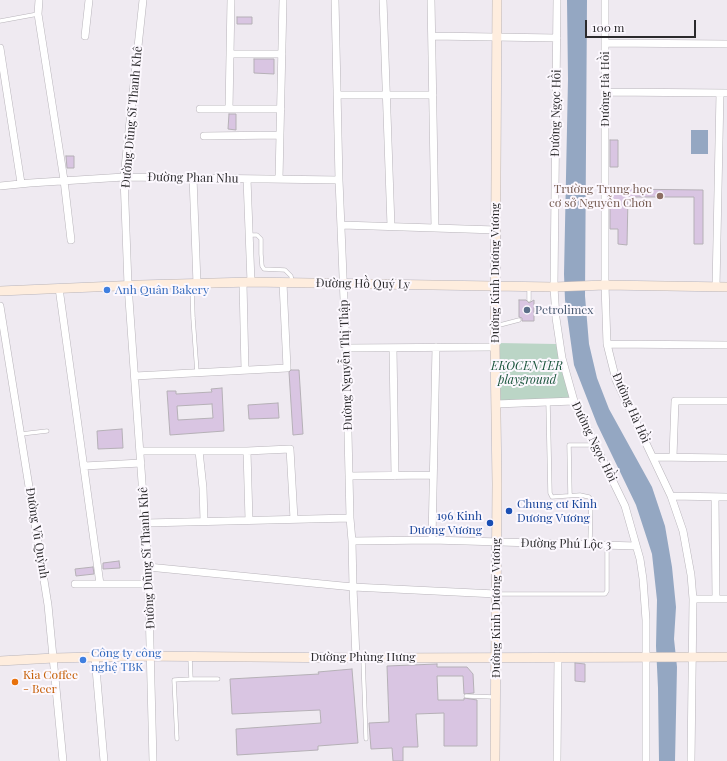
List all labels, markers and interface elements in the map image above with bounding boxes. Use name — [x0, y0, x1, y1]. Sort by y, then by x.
scale bar — [587, 12, 698, 38]
text: 100 m — [592, 19, 624, 35]
street label: Đường Dũng Sĩ Thanh Khê — [119, 46, 145, 188]
street label: Đường Hà Hồi — [598, 51, 612, 127]
street label: Đường Ngọc Hồi — [548, 69, 564, 157]
street label: Đường Phan Nhu — [147, 170, 239, 186]
place label: Trường Trung học cơ sở Nguyễn Chơn — [549, 182, 652, 210]
marker: Trường Trung học cơ sở Nguyễn Chơn — [655, 191, 665, 201]
street label: Đường Kinh Dương Vương — [488, 203, 502, 343]
street label: Đường Hồ Quý Ly — [316, 276, 410, 292]
place label: Anh Quân Bakery — [115, 283, 209, 297]
marker: Anh Quân Bakery — [102, 285, 112, 295]
street label: Đường Nguyễn Thị Thập — [337, 299, 355, 431]
place label: Petrolimex — [535, 303, 593, 317]
marker: Petrolimex — [522, 305, 532, 315]
park label: EKOCENTER playground — [491, 359, 563, 387]
street label: Đường Hà Hồi — [609, 371, 653, 445]
street label: Đường Ngọc Hồi — [568, 400, 620, 484]
street label: Đường Vũ Quỳnh — [23, 486, 51, 580]
street label: Đường Dũng Sĩ Thanh Khê — [136, 487, 158, 629]
place label: Chung cư Kinh Dương Vương — [517, 497, 597, 525]
marker: Chung cư Kinh Dương Vương — [504, 506, 514, 516]
place label: 196 Kinh Dương Vương — [409, 509, 482, 537]
marker: 196 Kinh Dương Vương — [485, 518, 495, 528]
street label: Đường Phú Lộc 3 — [521, 536, 611, 552]
street label: Đường Kinh Dương Vương — [489, 538, 503, 678]
place label: Công ty công nghệ TBK — [91, 646, 161, 674]
street label: Đường Phùng Hưng — [310, 650, 416, 664]
marker: Công ty công nghệ TBK — [78, 655, 88, 665]
place label: Kia Coffee - Beer — [23, 668, 78, 696]
marker: Kia Coffee - Beer — [10, 677, 20, 687]

